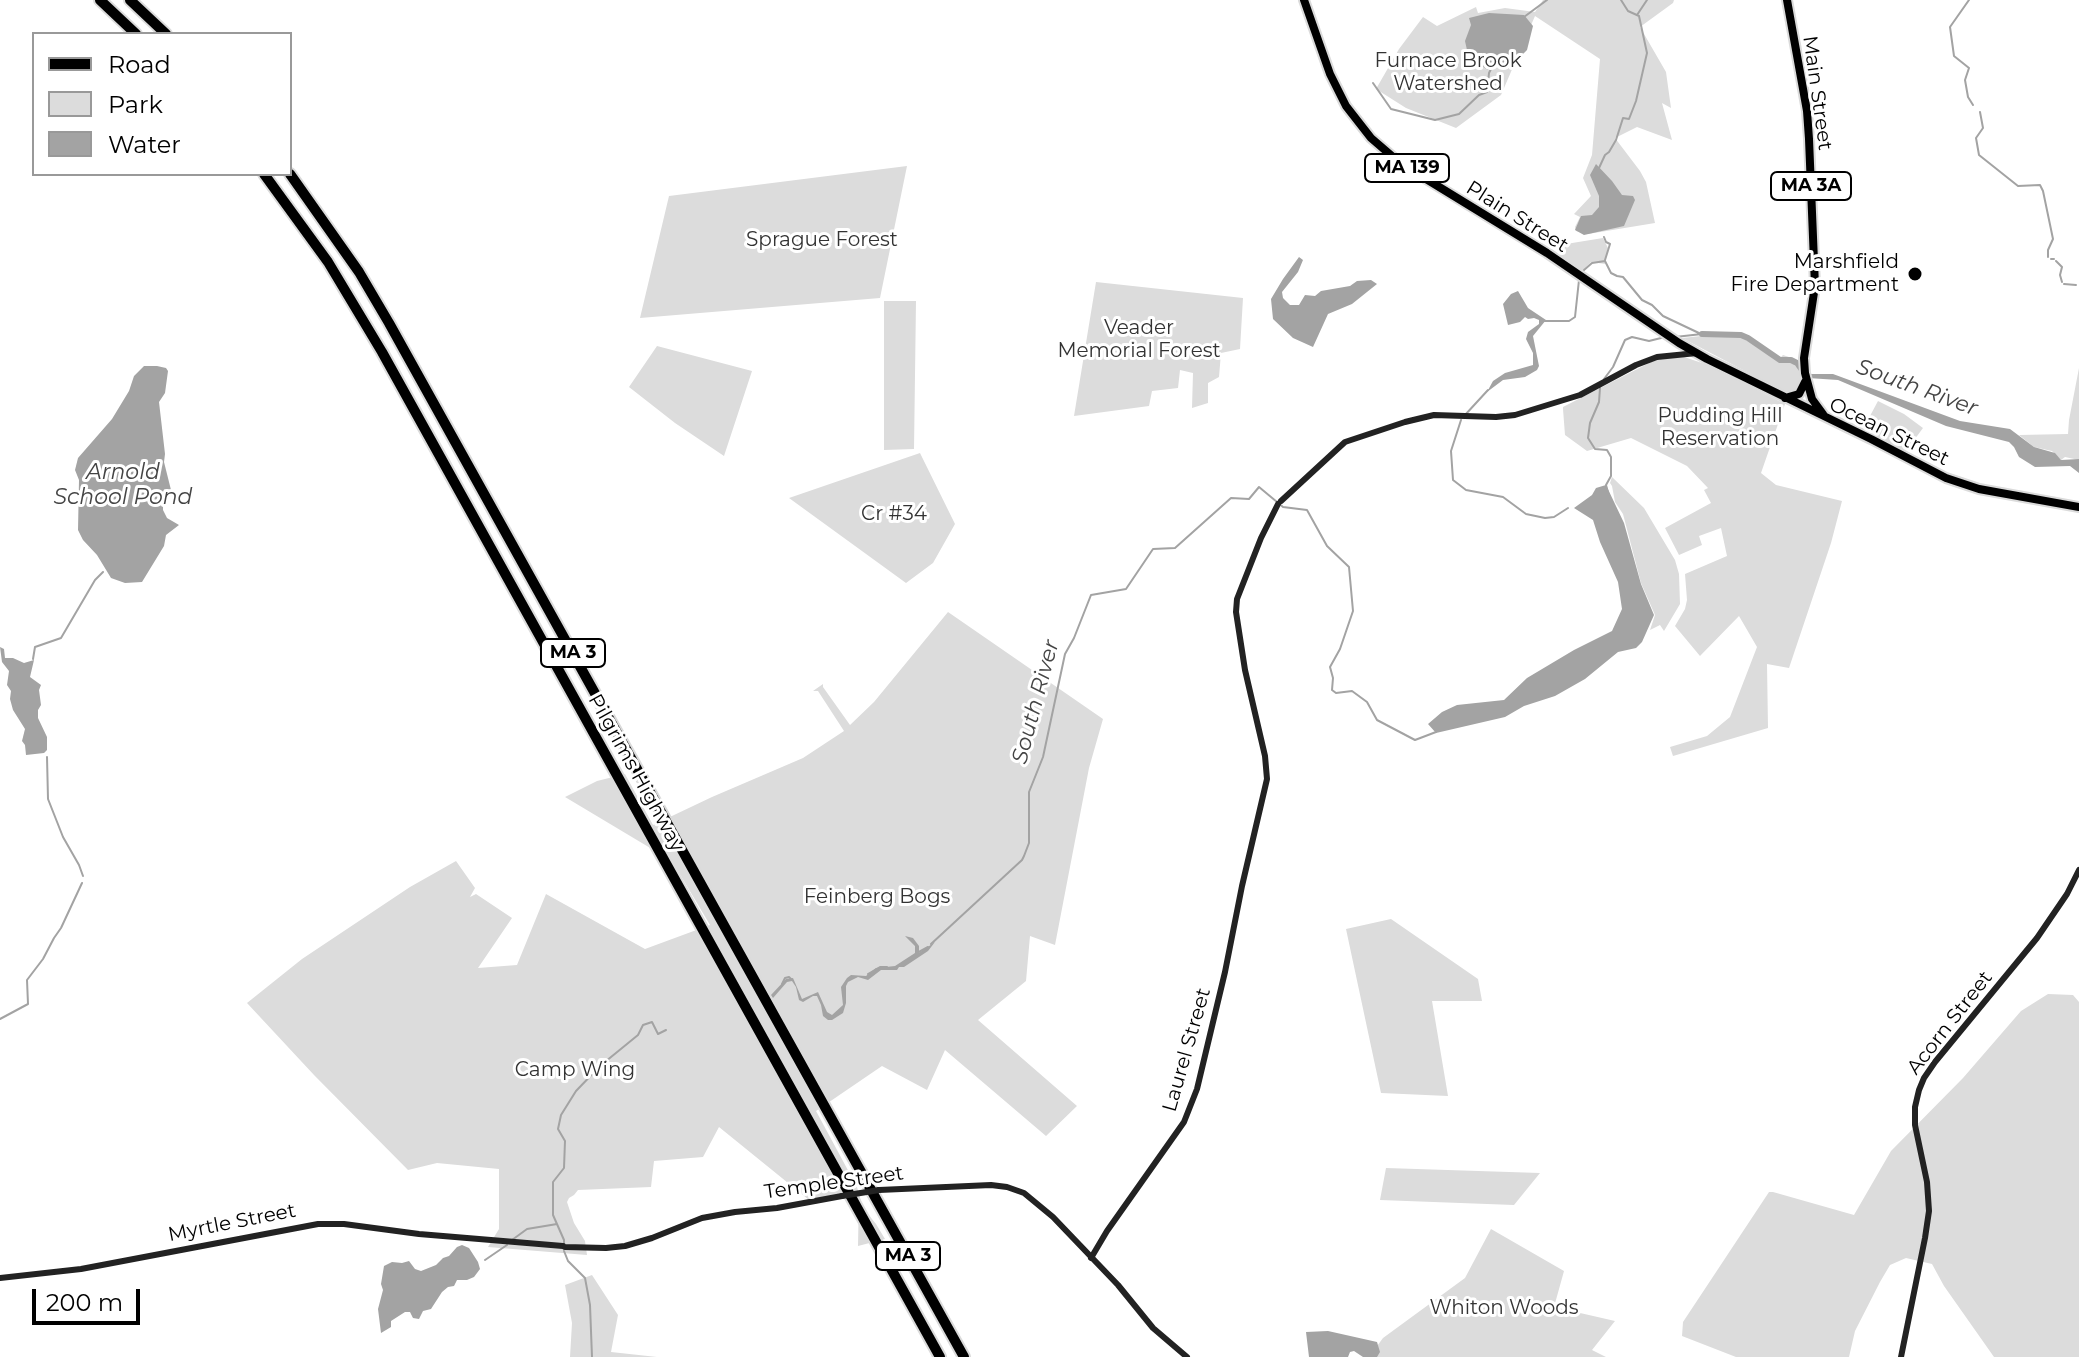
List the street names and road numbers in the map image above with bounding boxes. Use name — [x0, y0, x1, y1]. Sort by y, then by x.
street label: Main Street — [1797, 34, 1837, 152]
road number: MA 139 — [1365, 154, 1449, 182]
road number: MA 3A — [1771, 172, 1851, 200]
street label: Plain Street — [1461, 176, 1573, 258]
street label: Ocean Street — [1825, 393, 1953, 471]
road number: MA 3 — [541, 639, 605, 667]
street label: Pilgrims Highway — [583, 690, 689, 856]
street label: Acorn Street — [1902, 966, 1998, 1080]
street label: Laurel Street — [1158, 985, 1216, 1115]
street label: Temple Street — [763, 1161, 905, 1205]
street label: Myrtle Street — [166, 1199, 298, 1247]
road number: MA 3 — [876, 1242, 940, 1270]

